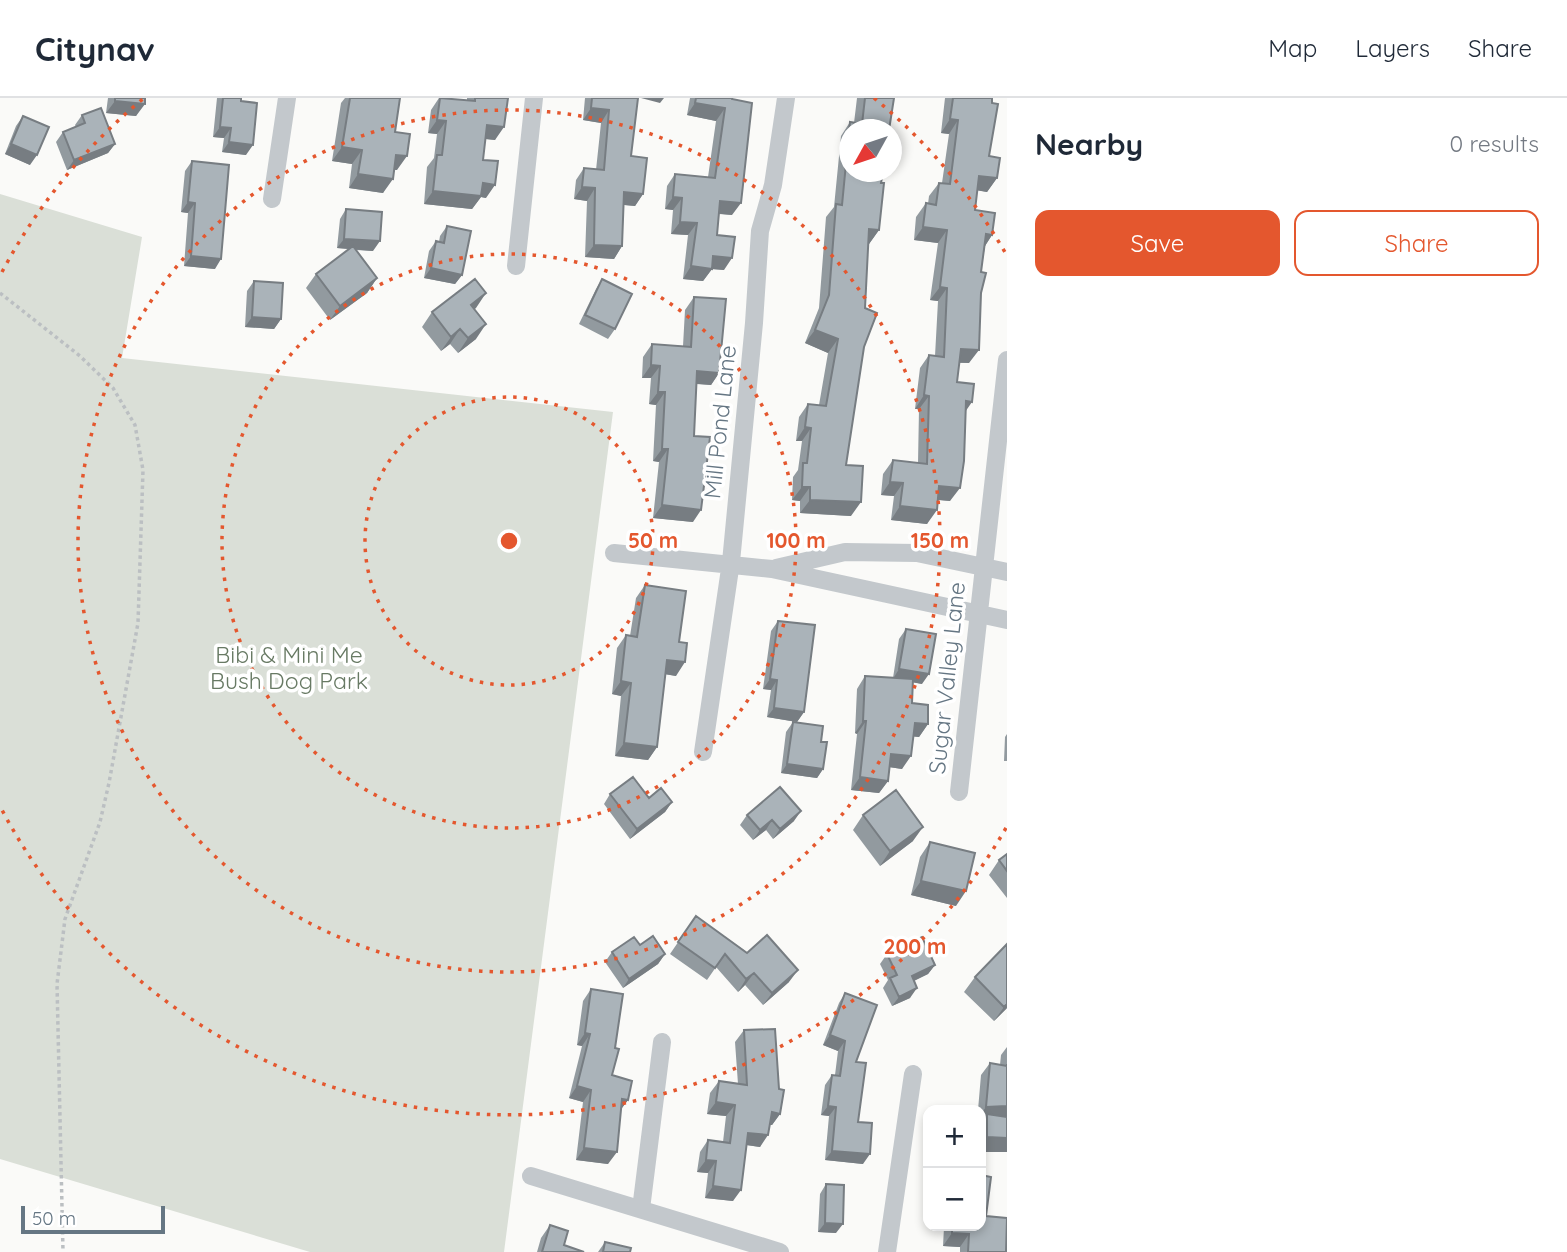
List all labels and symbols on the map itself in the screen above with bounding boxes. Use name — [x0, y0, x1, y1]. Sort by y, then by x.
north arrow — [839, 119, 902, 182]
street label: Mill Pond Lane — [697, 344, 742, 500]
text: 50 m — [628, 527, 678, 553]
text: 100 m — [766, 527, 826, 553]
text: 150 m — [911, 527, 969, 553]
centre of rings — [497, 529, 521, 553]
street label: Sugar Valley Lane — [922, 580, 971, 775]
park label: Bibi & Mini Me Bush Dog Park — [210, 640, 368, 695]
text: 200 m — [884, 933, 946, 959]
scale bar — [21, 1203, 164, 1235]

